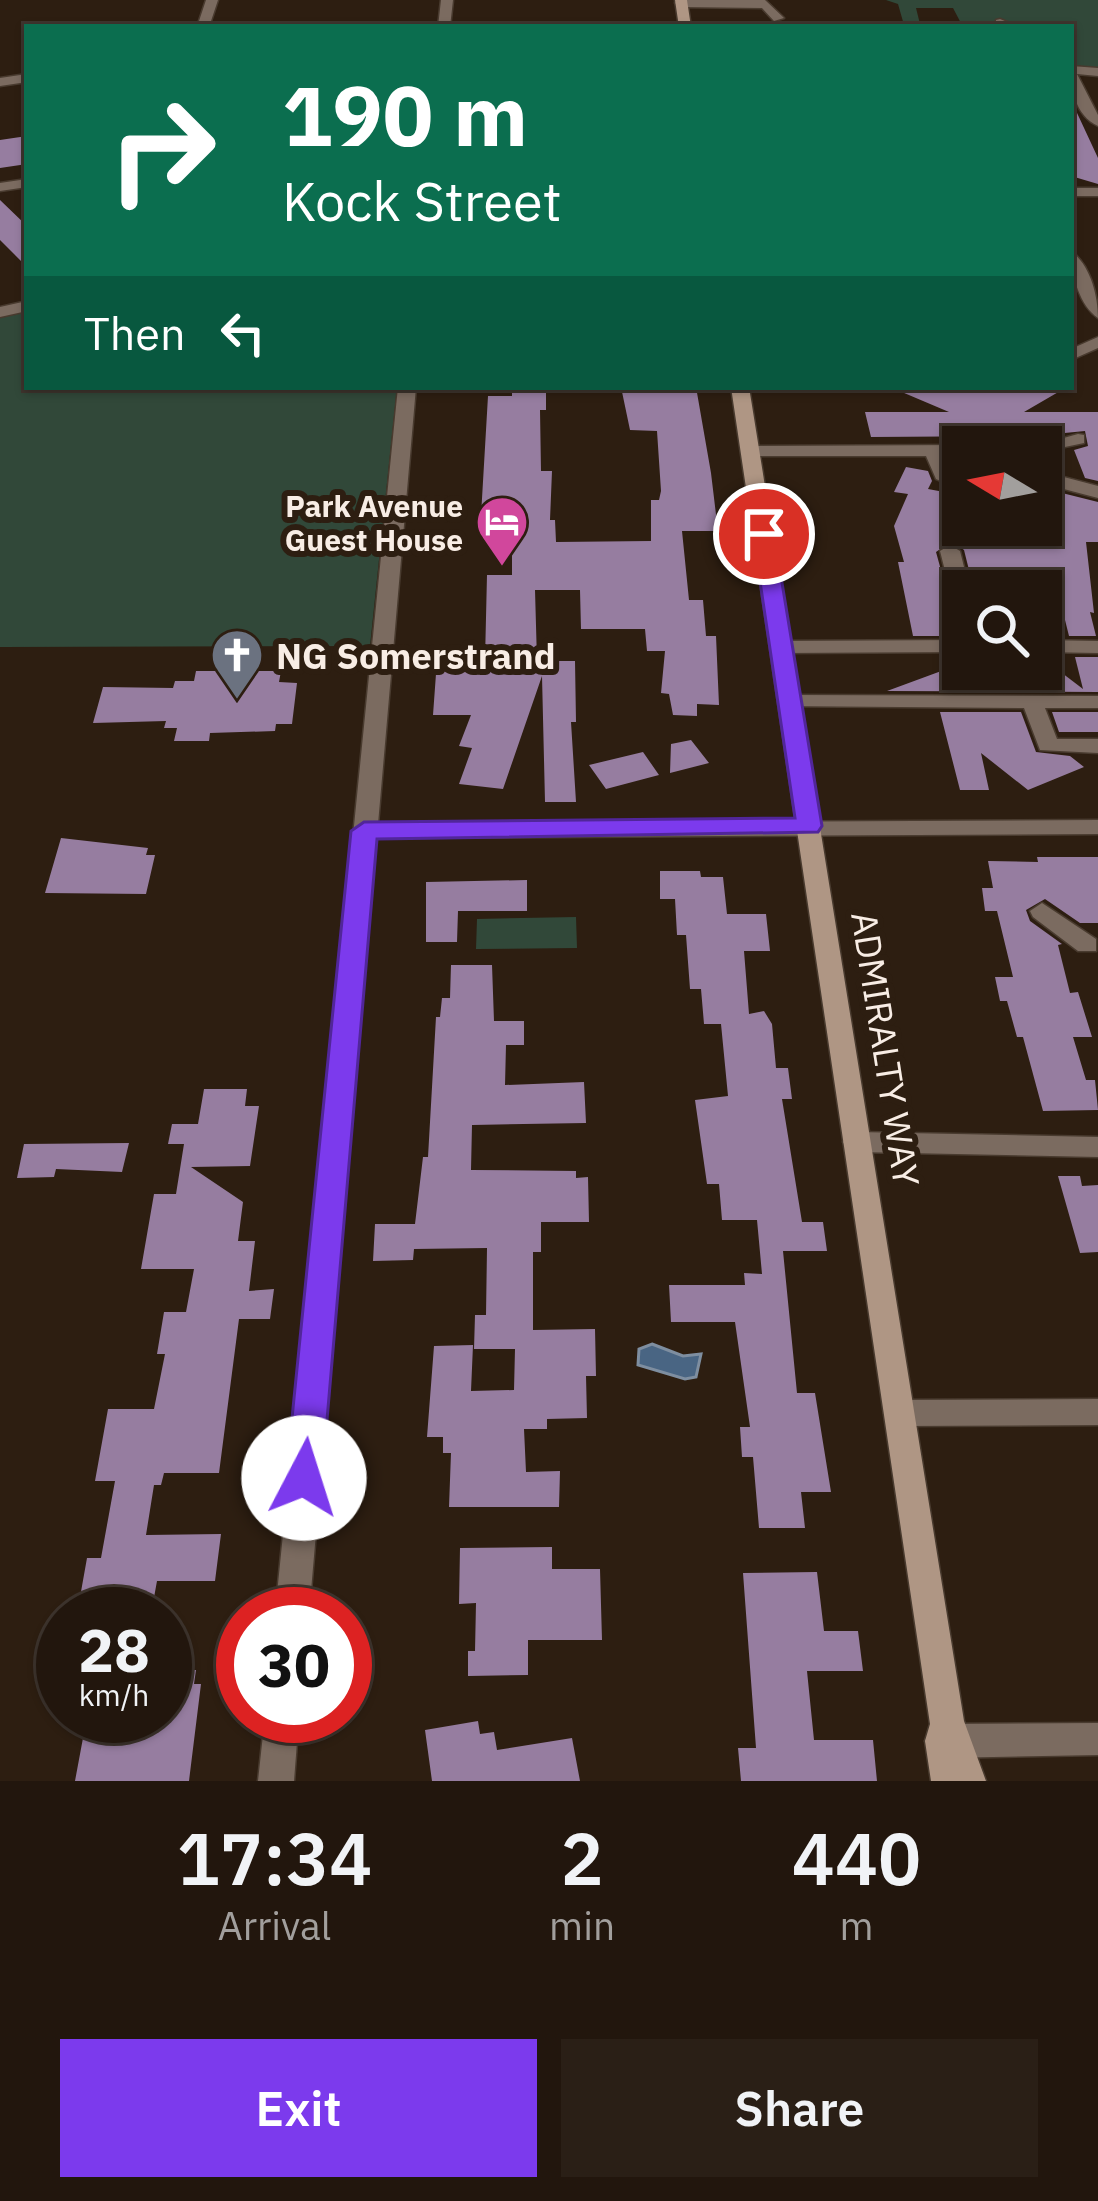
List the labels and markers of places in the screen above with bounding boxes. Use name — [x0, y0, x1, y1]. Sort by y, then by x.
pin — [713, 483, 815, 585]
place label: Park Avenue Guest House — [285, 486, 463, 559]
hotel icon: Park Avenue Guest House — [474, 494, 530, 568]
church icon: NG Somerstrand — [209, 627, 265, 701]
place label: NG Somerstrand — [276, 632, 556, 679]

